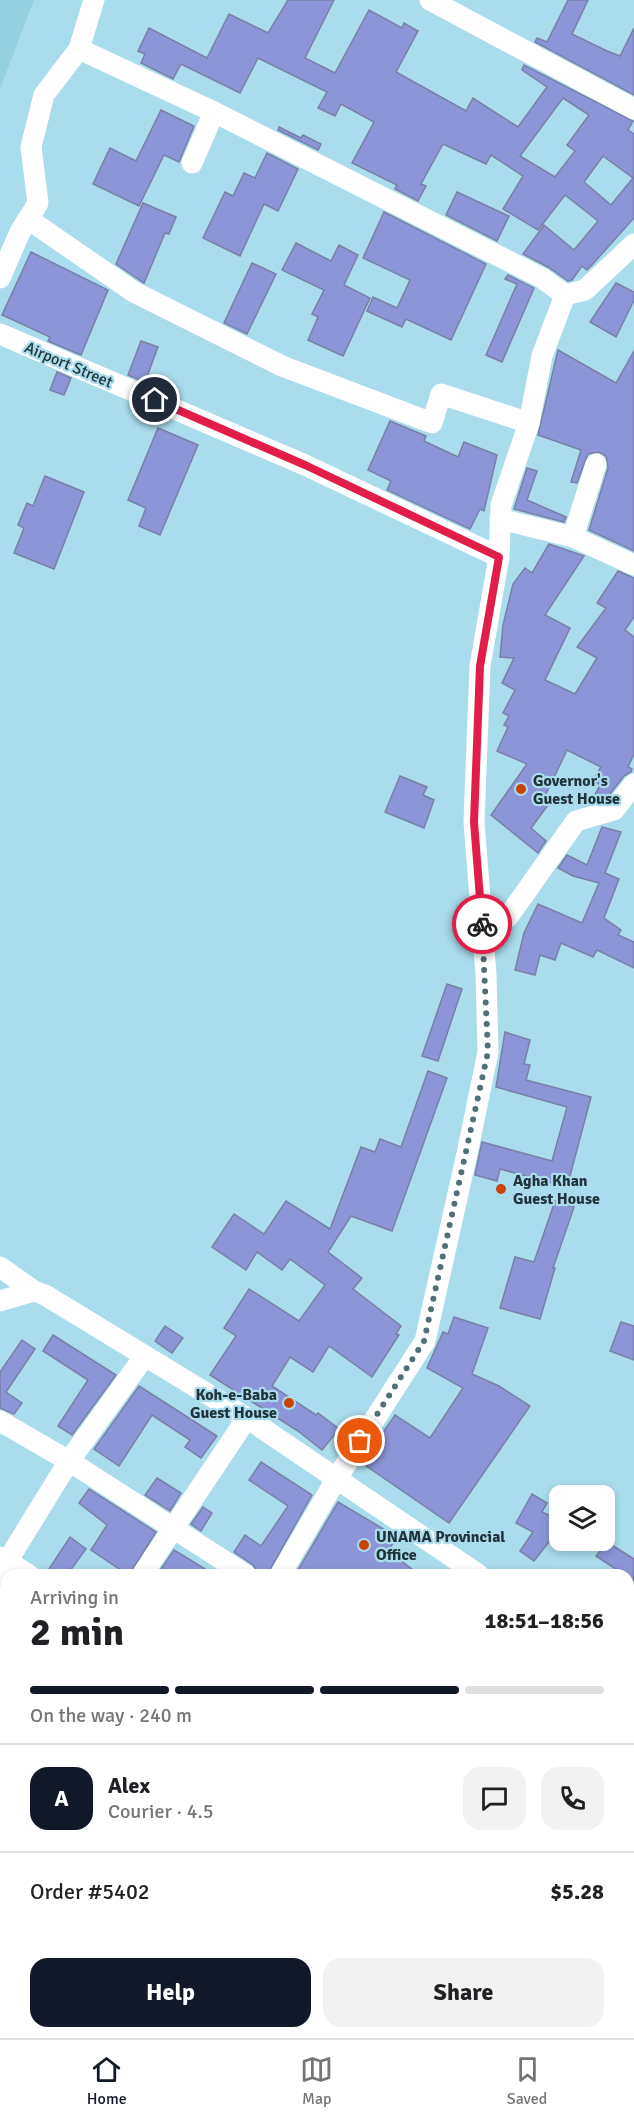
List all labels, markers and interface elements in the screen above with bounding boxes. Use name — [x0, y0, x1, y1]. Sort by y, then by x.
street label: Airport Street — [22, 337, 116, 393]
pin — [129, 374, 180, 425]
icon: home — [138, 383, 171, 416]
place label: Governor's Guest House — [533, 771, 620, 809]
marker: Governor's Guest House — [514, 782, 528, 796]
courier — [452, 894, 512, 954]
icon: bike — [466, 908, 499, 941]
place label: Agha Khan Guest House — [513, 1171, 600, 1209]
marker: Agha Khan Guest House — [494, 1182, 508, 1196]
place label: Koh-e-Baba Guest House — [190, 1385, 277, 1423]
marker: Koh-e-Baba Guest House — [282, 1396, 296, 1410]
pin — [334, 1415, 385, 1466]
icon: bag — [343, 1424, 376, 1457]
map controls — [549, 1485, 615, 1551]
button: layers — [549, 1485, 615, 1551]
place label: UNAMA Provincial Office — [376, 1527, 505, 1565]
marker: UNAMA Provincial Office — [357, 1538, 371, 1552]
text: Arriving in — [30, 1585, 119, 1610]
text: 18:51–18:56 — [485, 1607, 604, 1634]
text: 2 min — [30, 1608, 124, 1656]
text: On the way · 240 m — [30, 1703, 192, 1728]
button: chat — [463, 1767, 526, 1830]
button: phone — [541, 1767, 604, 1830]
text: Alex — [108, 1772, 150, 1799]
text: A — [54, 1785, 69, 1812]
text: Courier · 4.5 — [108, 1799, 214, 1824]
text: Order #5402 — [30, 1878, 150, 1905]
text: $5.28 — [550, 1878, 604, 1905]
button: Help — [30, 1958, 311, 2027]
button: Share — [323, 1958, 604, 2027]
tab: Home — [87, 2053, 127, 2109]
tab: Map — [300, 2053, 333, 2109]
tab: Saved — [507, 2053, 547, 2109]

